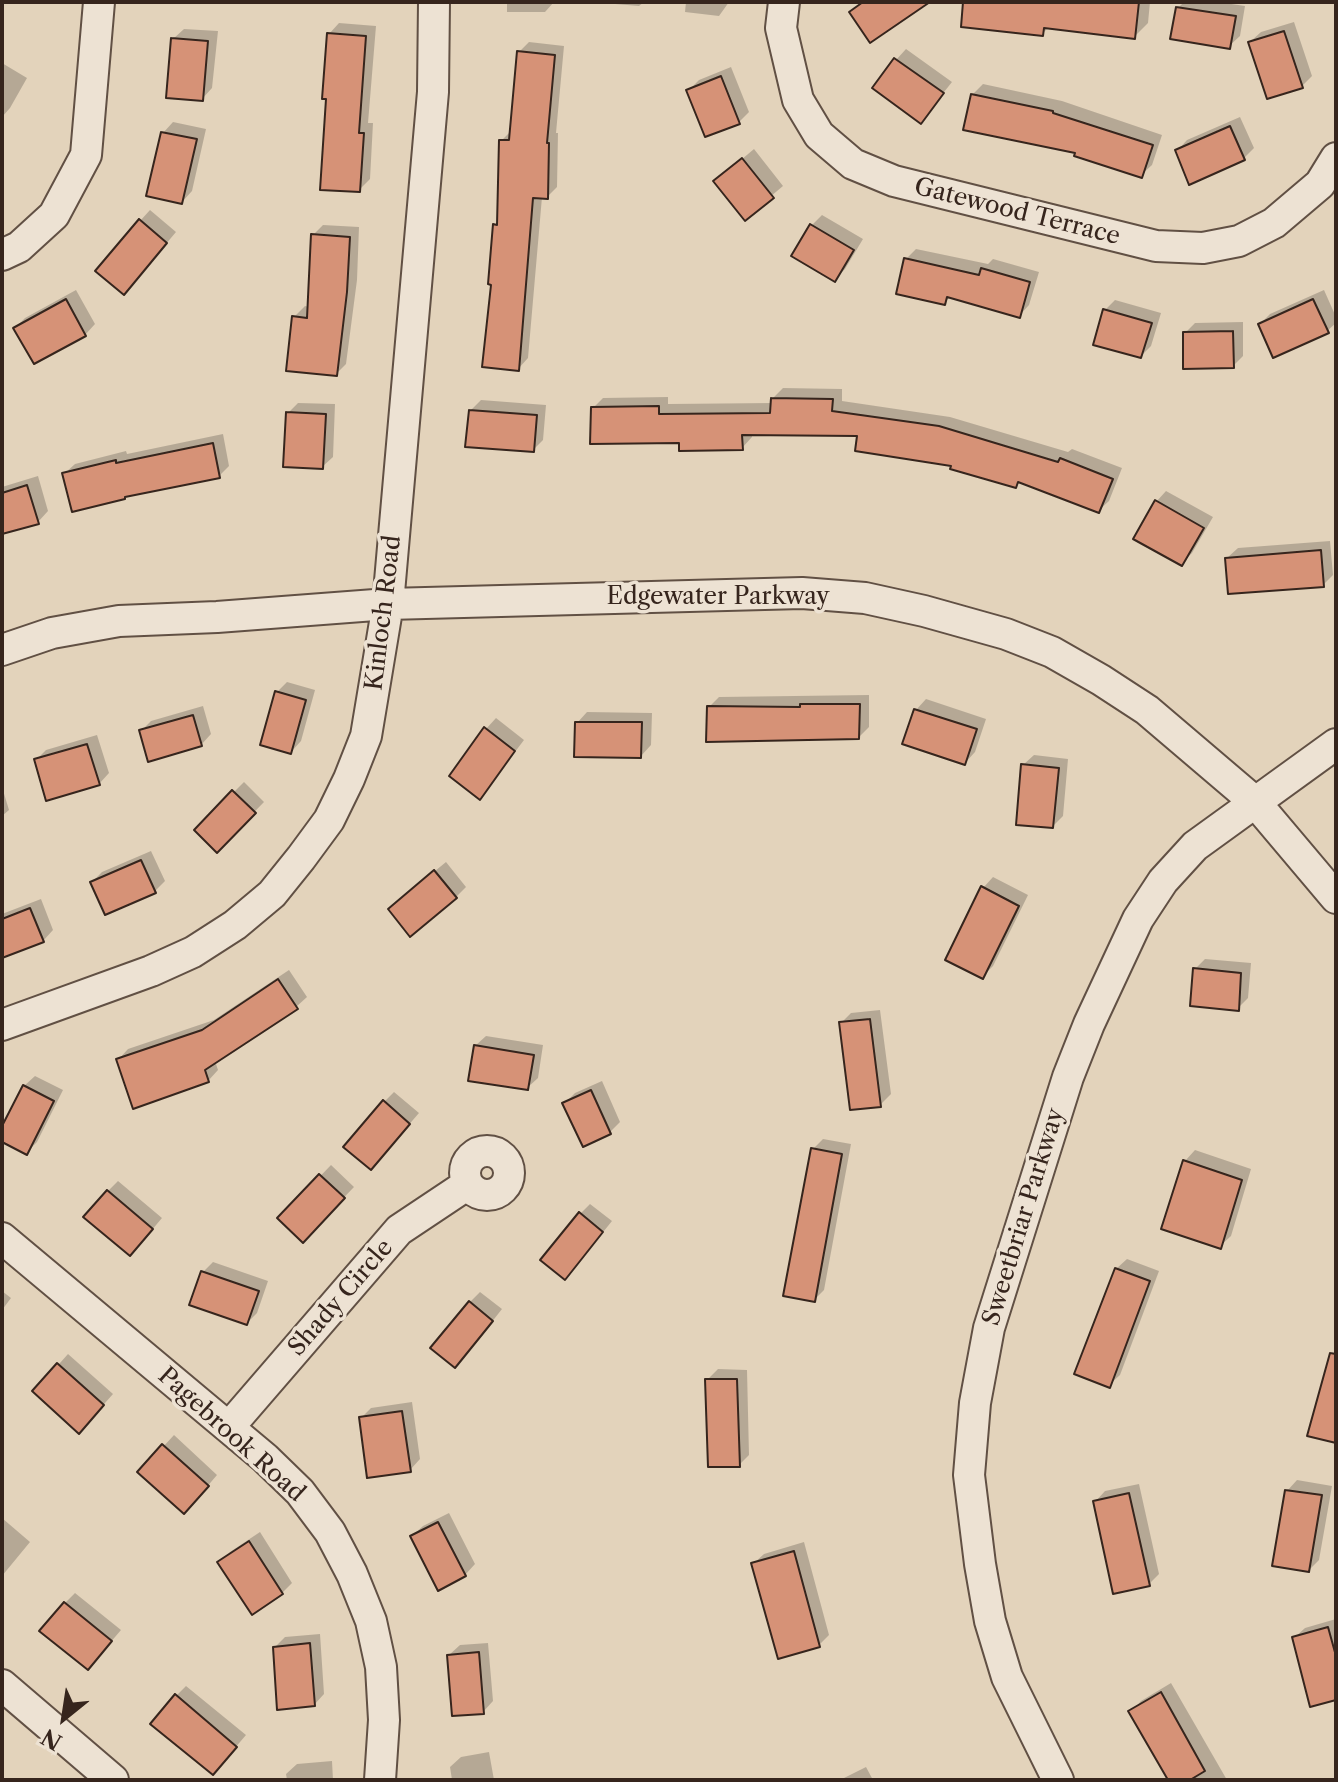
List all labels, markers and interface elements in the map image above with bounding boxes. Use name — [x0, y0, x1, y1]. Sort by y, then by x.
street label: Gatewood Terrace — [911, 172, 1123, 252]
street label: Kinloch Road — [360, 534, 408, 692]
street label: Edgewater Parkway — [606, 583, 830, 611]
street label: Sweetbriar Parkway — [977, 1105, 1071, 1329]
street label: Shady Circle — [283, 1234, 399, 1362]
street label: Pagebrook Road — [152, 1362, 310, 1508]
north arrow — [24, 1678, 104, 1758]
text: N — [37, 1723, 67, 1756]

